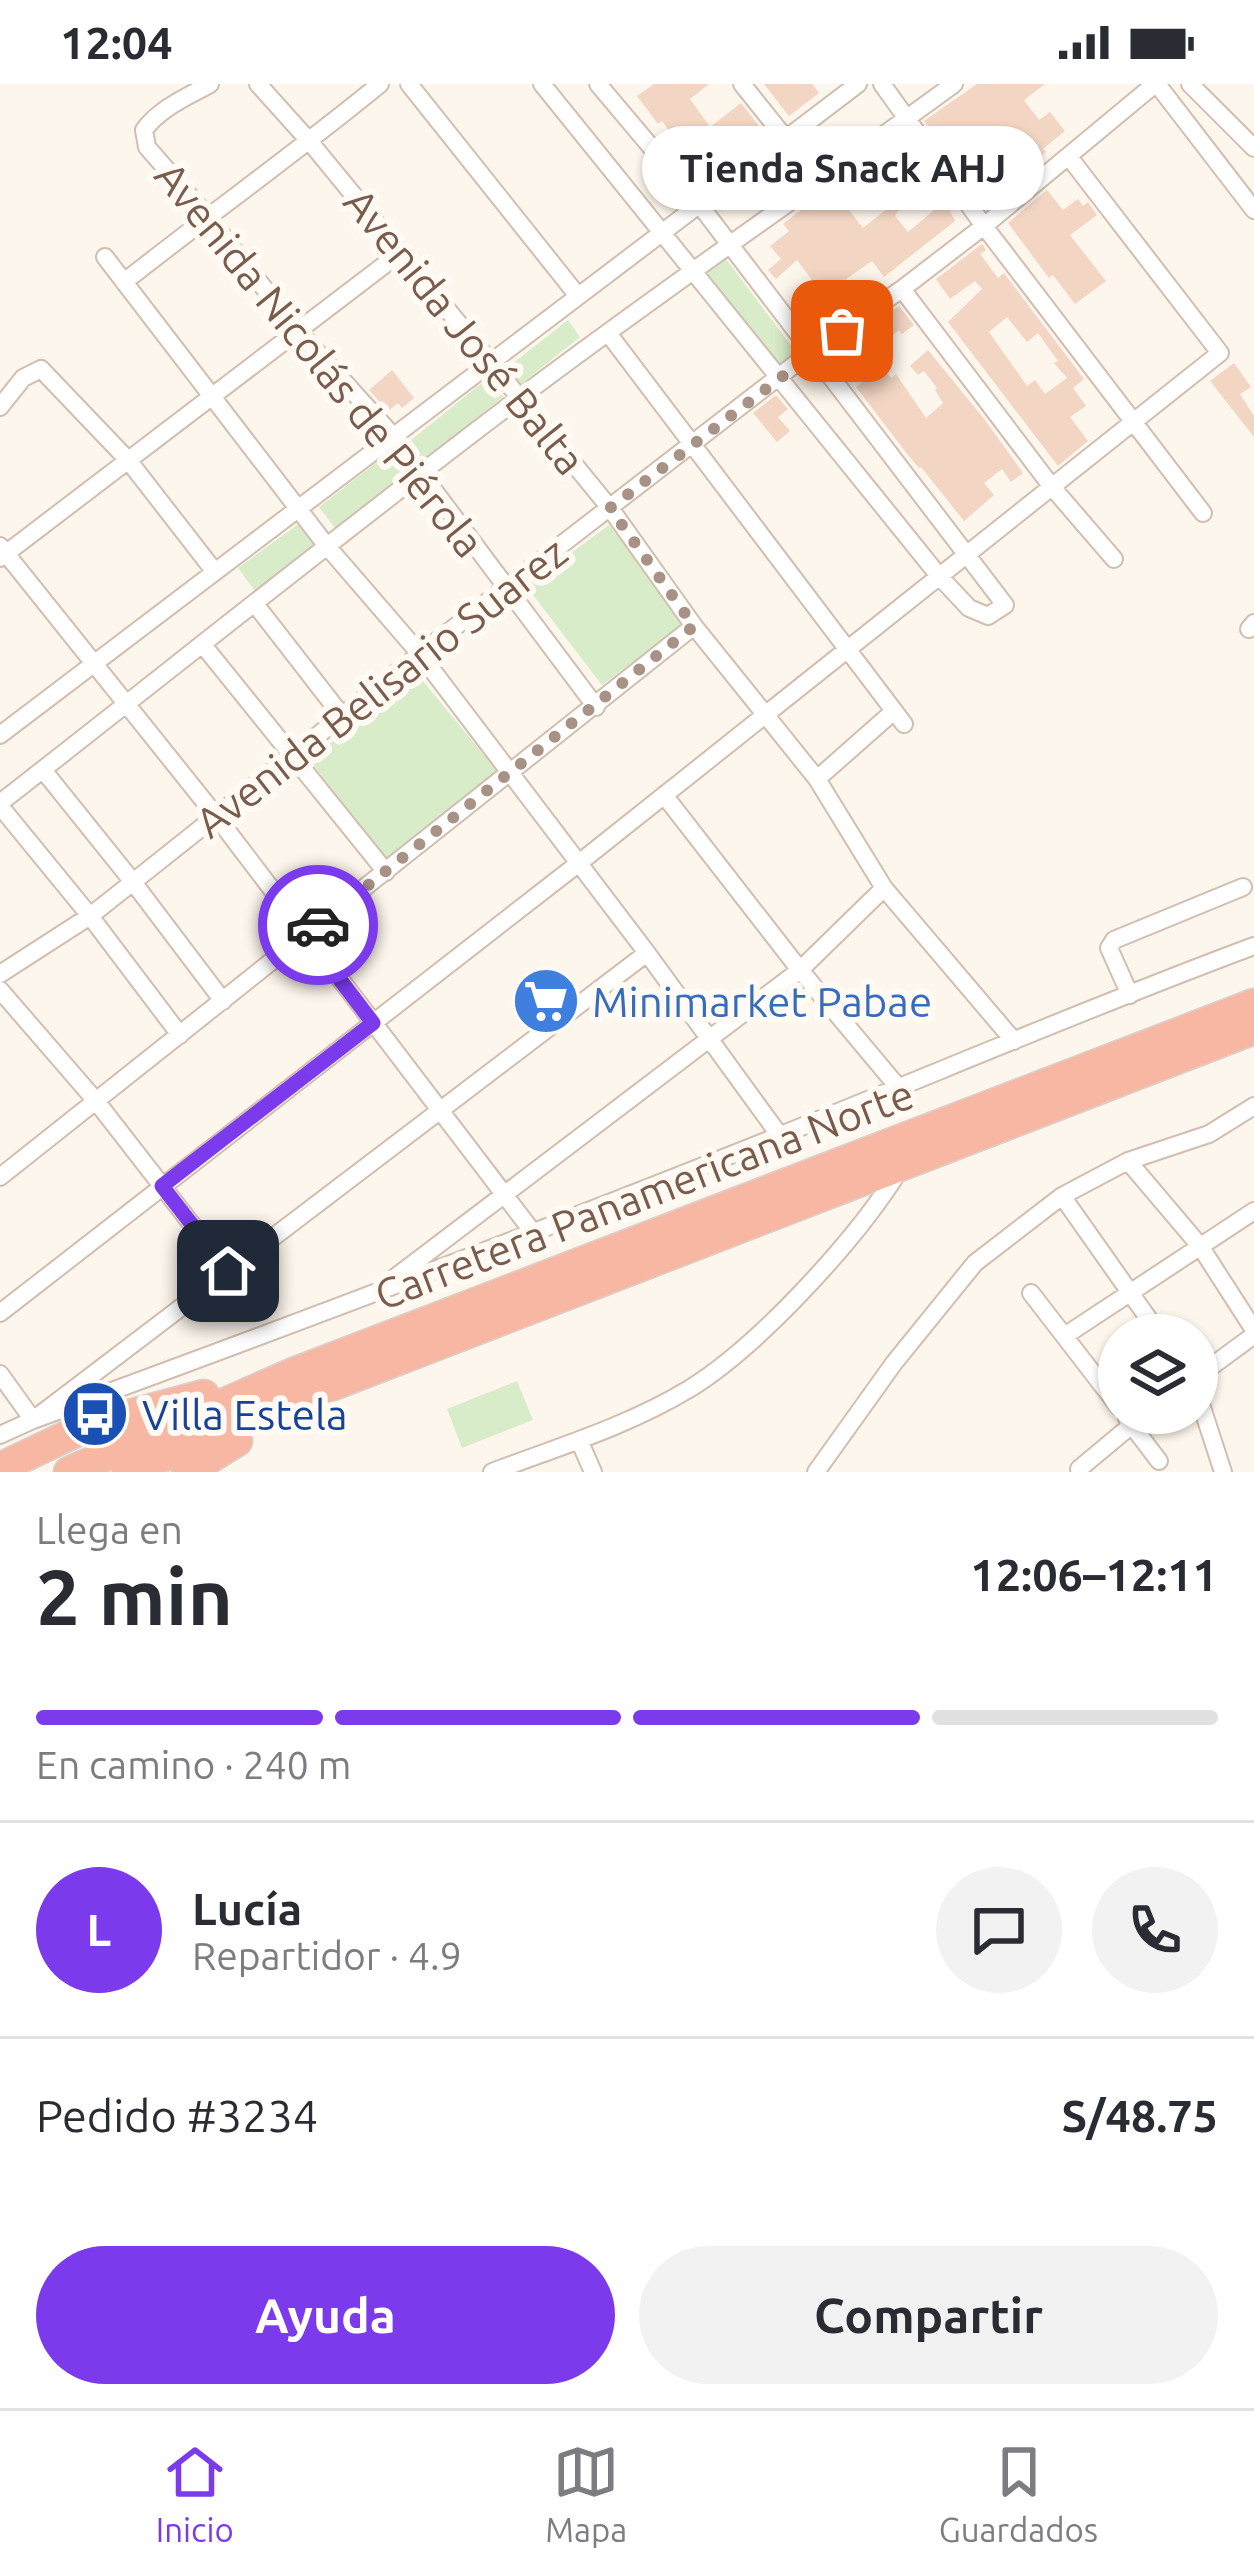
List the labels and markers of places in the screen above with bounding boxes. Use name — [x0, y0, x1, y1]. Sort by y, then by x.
callout: Tienda Snack AHJ — [641, 127, 1043, 211]
pin — [791, 280, 893, 382]
supermarket icon: Minimarket Pabae — [511, 966, 581, 1036]
place label: Minimarket Pabae — [592, 978, 932, 1025]
pin — [177, 1220, 279, 1322]
bus stop icon: Villa Estela — [60, 1379, 130, 1449]
place label: Villa Estela — [142, 1391, 348, 1438]

